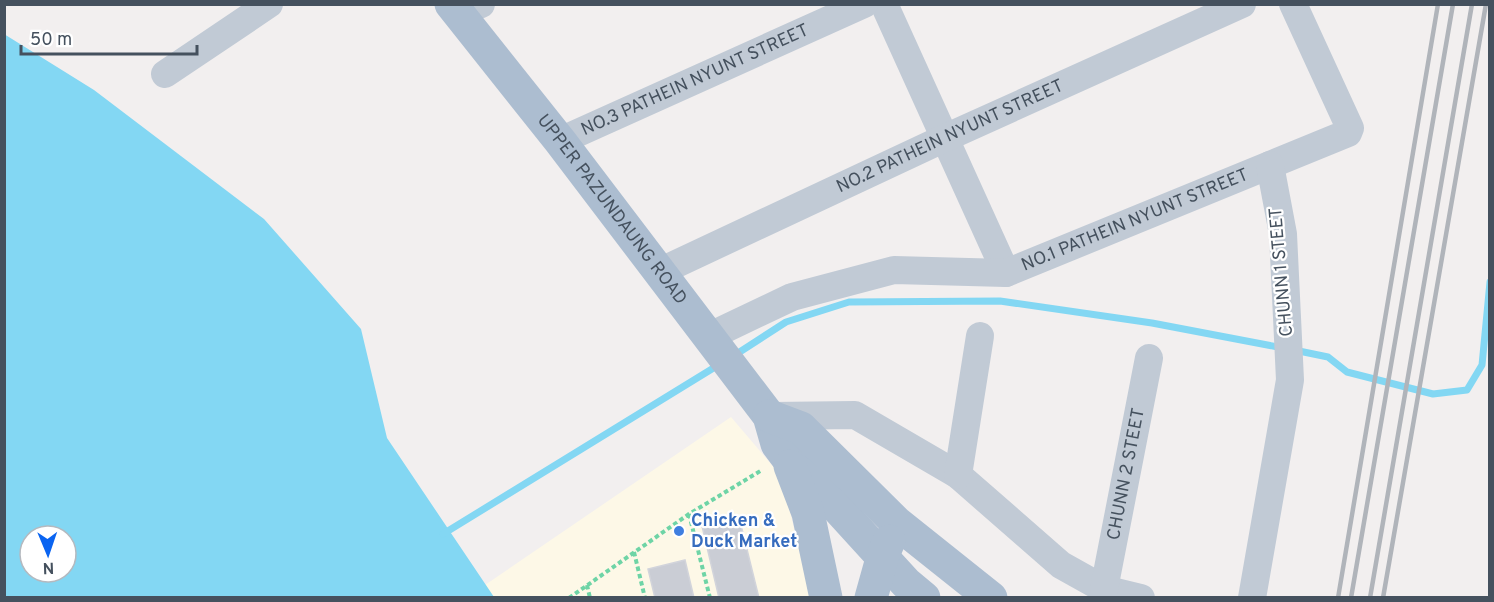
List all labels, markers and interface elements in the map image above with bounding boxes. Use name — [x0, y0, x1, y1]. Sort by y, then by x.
scale bar — [21, 18, 196, 56]
street label: NO.3 PATHEIN NYUNT STREET — [577, 19, 812, 142]
text: 50 m — [30, 29, 72, 52]
street label: NO.2 PATHEIN NYUNT STREET — [833, 74, 1067, 199]
street label: UPPER PAZUNDAUNG ROAD — [532, 110, 692, 309]
street label: NO.1 PATHEIN NYUNT STREET — [1018, 163, 1252, 277]
street label: CHUNN 1 STEET — [1265, 206, 1299, 338]
street label: CHUNN 2 STEET — [1102, 406, 1150, 542]
place label: Chicken & Duck Market — [691, 510, 797, 554]
north arrow — [18, 524, 78, 584]
marker: Chicken & Duck Market — [672, 524, 686, 538]
text: N — [42, 557, 55, 577]

